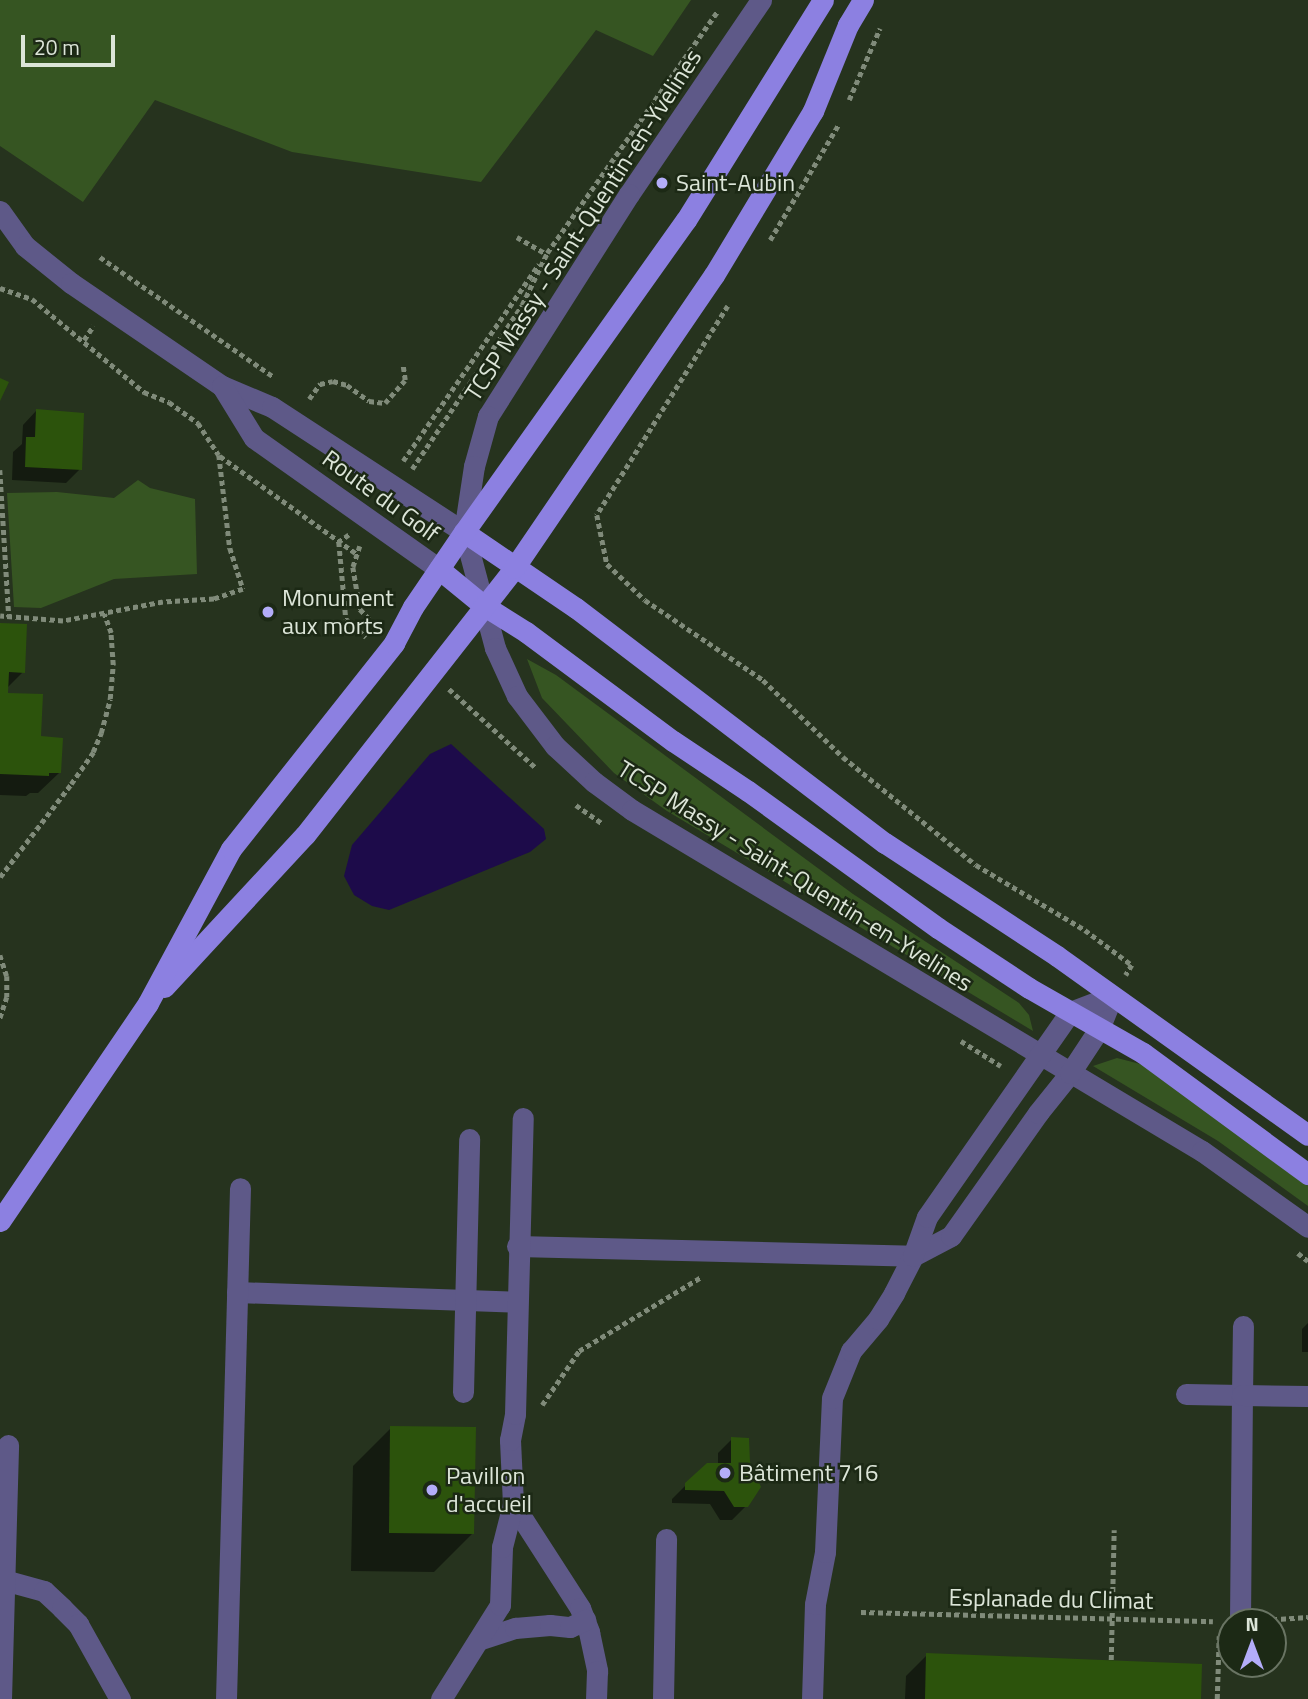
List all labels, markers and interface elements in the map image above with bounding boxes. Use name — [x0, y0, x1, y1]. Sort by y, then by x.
scale bar — [24, 21, 119, 65]
text: 20 m — [34, 31, 80, 63]
street label: TCSP Massy - Saint-Quentin-en-Yvelines — [458, 44, 708, 406]
place label: Saint-Aubin — [676, 169, 795, 197]
marker: Saint-Aubin — [654, 175, 670, 191]
street label: Route du Golf — [317, 444, 445, 548]
place label: Monument aux morts — [282, 584, 394, 640]
marker: Monument aux morts — [260, 604, 276, 620]
street label: TCSP Massy - Saint-Quentin-en-Yvelines — [612, 754, 978, 998]
place label: Bâtiment 716 — [739, 1459, 879, 1487]
place label: Pavillon d'accueil — [446, 1462, 532, 1518]
marker: Bâtiment 716 — [717, 1465, 733, 1481]
marker: Pavillon d'accueil — [424, 1482, 440, 1498]
street label: Esplanade du Climat — [948, 1583, 1154, 1615]
north arrow — [1217, 1608, 1287, 1678]
text: N — [1245, 1609, 1259, 1638]

